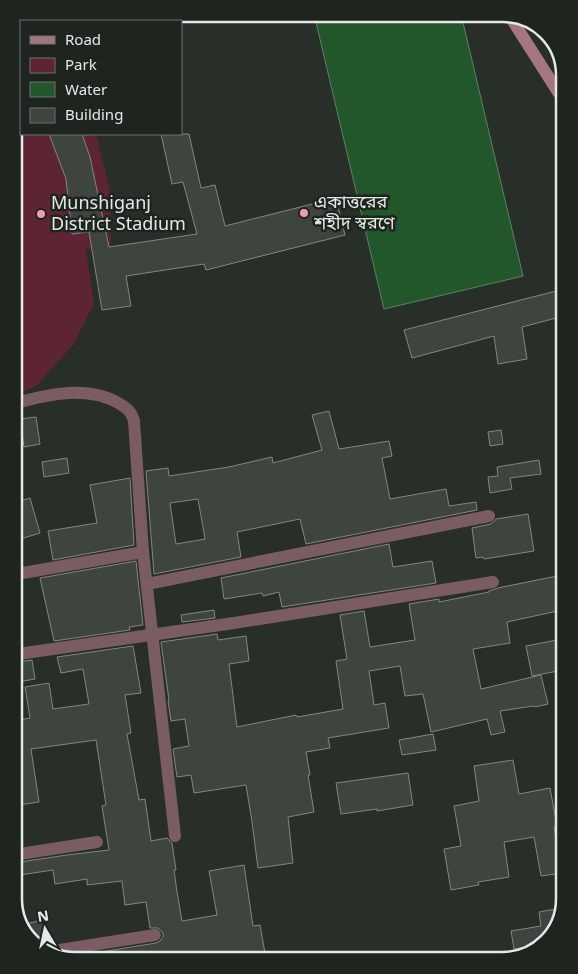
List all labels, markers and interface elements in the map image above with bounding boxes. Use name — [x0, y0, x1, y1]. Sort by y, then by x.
legend — [20, 20, 182, 135]
text: Road — [65, 31, 101, 51]
text: Park — [65, 56, 97, 76]
text: Water — [65, 81, 107, 101]
text: Building — [65, 106, 123, 126]
place label: একাত্তরের শহীদ স্বরণে — [313, 191, 395, 236]
place label: Munshiganj District Stadium — [51, 192, 186, 237]
marker: একাত্তরের শহীদ স্বরণে — [298, 207, 310, 219]
marker: Munshiganj District Stadium — [35, 208, 47, 220]
north arrow — [20, 904, 70, 954]
text: N — [36, 907, 50, 928]

